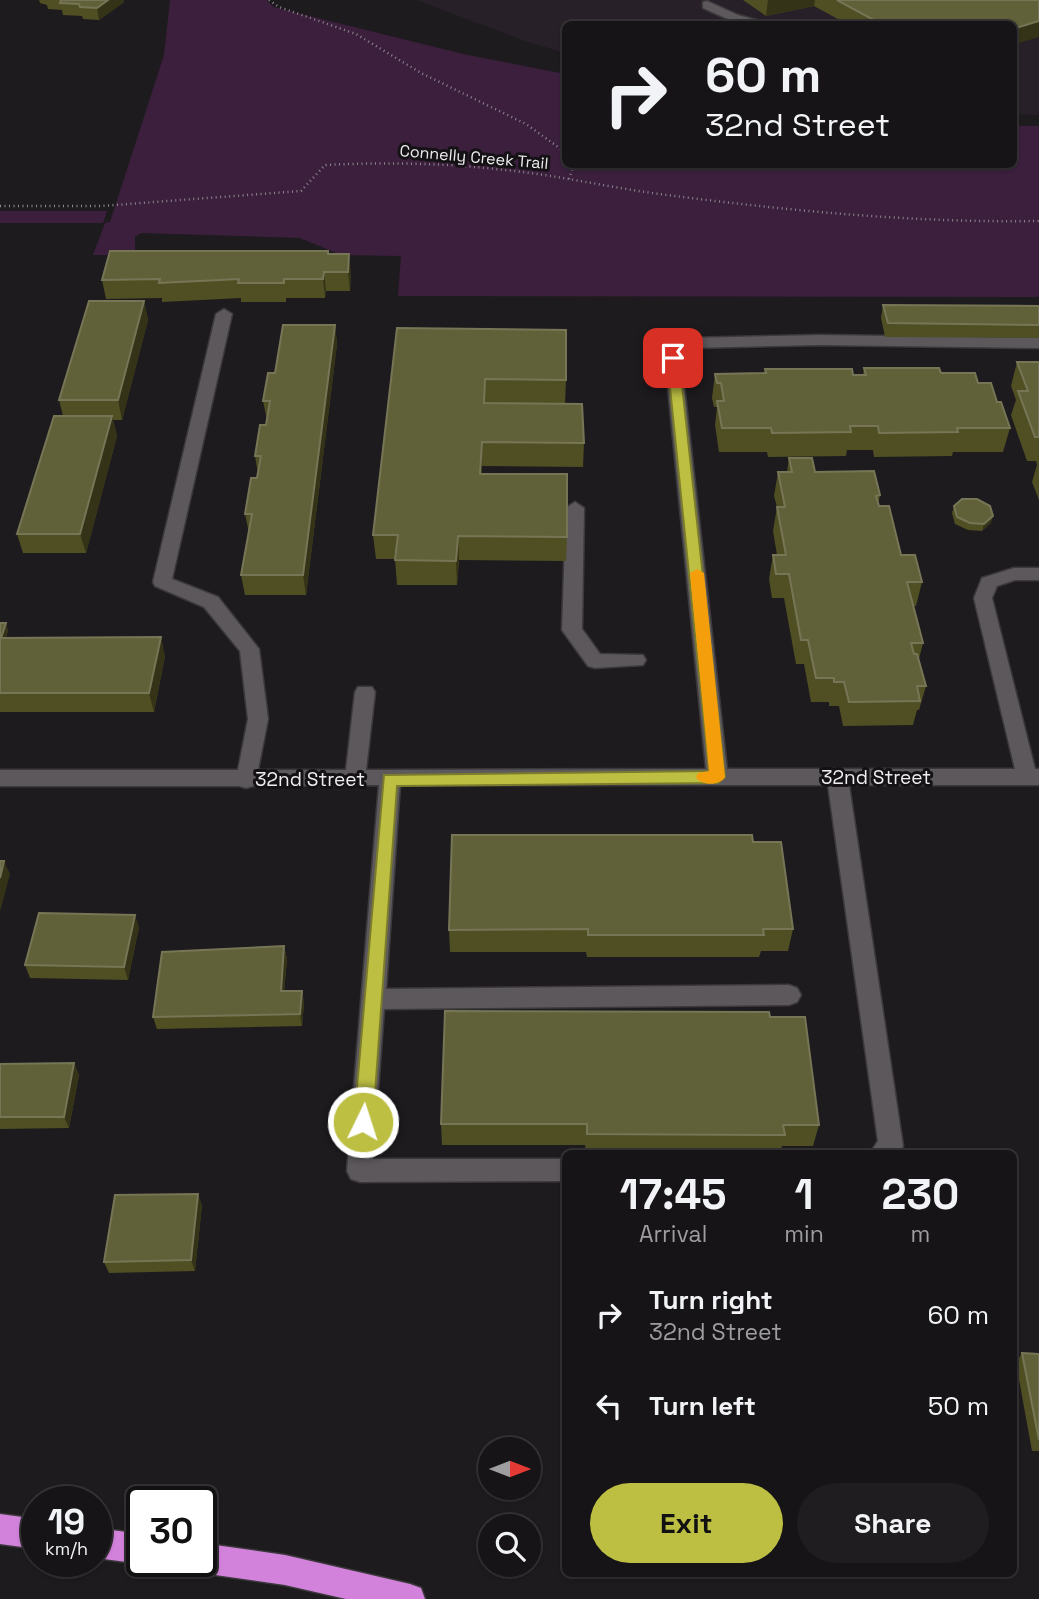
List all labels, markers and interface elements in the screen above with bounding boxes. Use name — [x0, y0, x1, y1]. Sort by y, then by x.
text: 60 m — [705, 44, 821, 106]
icon: right — [590, 49, 681, 140]
text: 32nd Street — [705, 105, 890, 145]
street label: Connelly Creek Trail — [399, 140, 549, 174]
pin — [643, 328, 703, 388]
icon: arrive — [654, 339, 692, 377]
street label: 32nd Street — [821, 765, 931, 790]
street label: 32nd Street — [255, 767, 365, 792]
position arrow — [326, 1085, 400, 1159]
text: 17:45 — [620, 1168, 726, 1221]
text: 1 — [794, 1168, 813, 1221]
text: 230 — [882, 1168, 959, 1221]
text: Arrival — [639, 1219, 707, 1249]
text: min — [784, 1219, 824, 1249]
text: m — [910, 1219, 930, 1249]
text: Turn right — [649, 1283, 773, 1317]
icon: right — [590, 1296, 628, 1334]
text: 60 m — [927, 1298, 989, 1332]
text: 32nd Street — [649, 1317, 782, 1347]
icon: left — [590, 1387, 628, 1425]
text: Turn left — [649, 1389, 756, 1423]
text: 50 m — [928, 1389, 989, 1423]
north arrow — [478, 1437, 541, 1500]
map controls — [478, 1437, 541, 1577]
button: Exit — [590, 1483, 783, 1563]
button: Share — [797, 1483, 989, 1563]
speed limit sign: 30 — [126, 1486, 217, 1577]
text: 19 — [48, 1500, 85, 1544]
button: search — [478, 1514, 541, 1577]
text: km/h — [45, 1537, 88, 1560]

